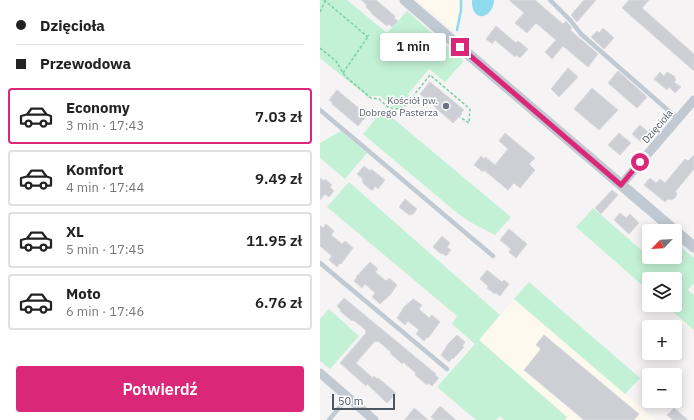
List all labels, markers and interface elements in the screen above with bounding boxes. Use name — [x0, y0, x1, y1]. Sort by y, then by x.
text: Dzięcioła — [40, 16, 105, 35]
callout: 1 min — [380, 33, 446, 61]
text: 1 min — [396, 38, 430, 55]
route end — [451, 38, 469, 56]
text: Przewodowa — [40, 54, 131, 73]
place label: Kościół pw. Dobrego Pasterza — [359, 94, 439, 119]
icon: car — [18, 98, 54, 134]
text: Economy — [66, 98, 130, 117]
marker: Kościół pw. Dobrego Pasterza — [441, 101, 451, 111]
street label: Dzięcioła — [639, 106, 676, 146]
text: 7.03 zł — [255, 107, 302, 126]
text: 3 min · 17:43 — [66, 117, 144, 134]
route start — [631, 153, 649, 171]
icon: car — [18, 160, 54, 196]
text: Komfort — [66, 160, 124, 179]
text: 9.49 zł — [255, 169, 302, 188]
text: 4 min · 17:44 — [66, 179, 144, 196]
icon: car — [18, 222, 54, 258]
text: XL — [66, 222, 84, 241]
north arrow — [642, 224, 682, 264]
map controls — [642, 224, 682, 408]
text: 11.95 zł — [246, 231, 302, 250]
text: 5 min · 17:45 — [66, 241, 144, 258]
button: layers — [642, 272, 682, 312]
icon: car — [18, 284, 54, 320]
text: Moto — [66, 284, 101, 303]
text: 6.76 zł — [255, 293, 302, 312]
text: 6 min · 17:46 — [66, 303, 144, 320]
button: + — [642, 320, 682, 360]
button: Potwierdź — [16, 366, 304, 412]
button: − — [642, 368, 682, 408]
scale bar — [332, 392, 395, 411]
text: 50 m — [338, 394, 363, 408]

